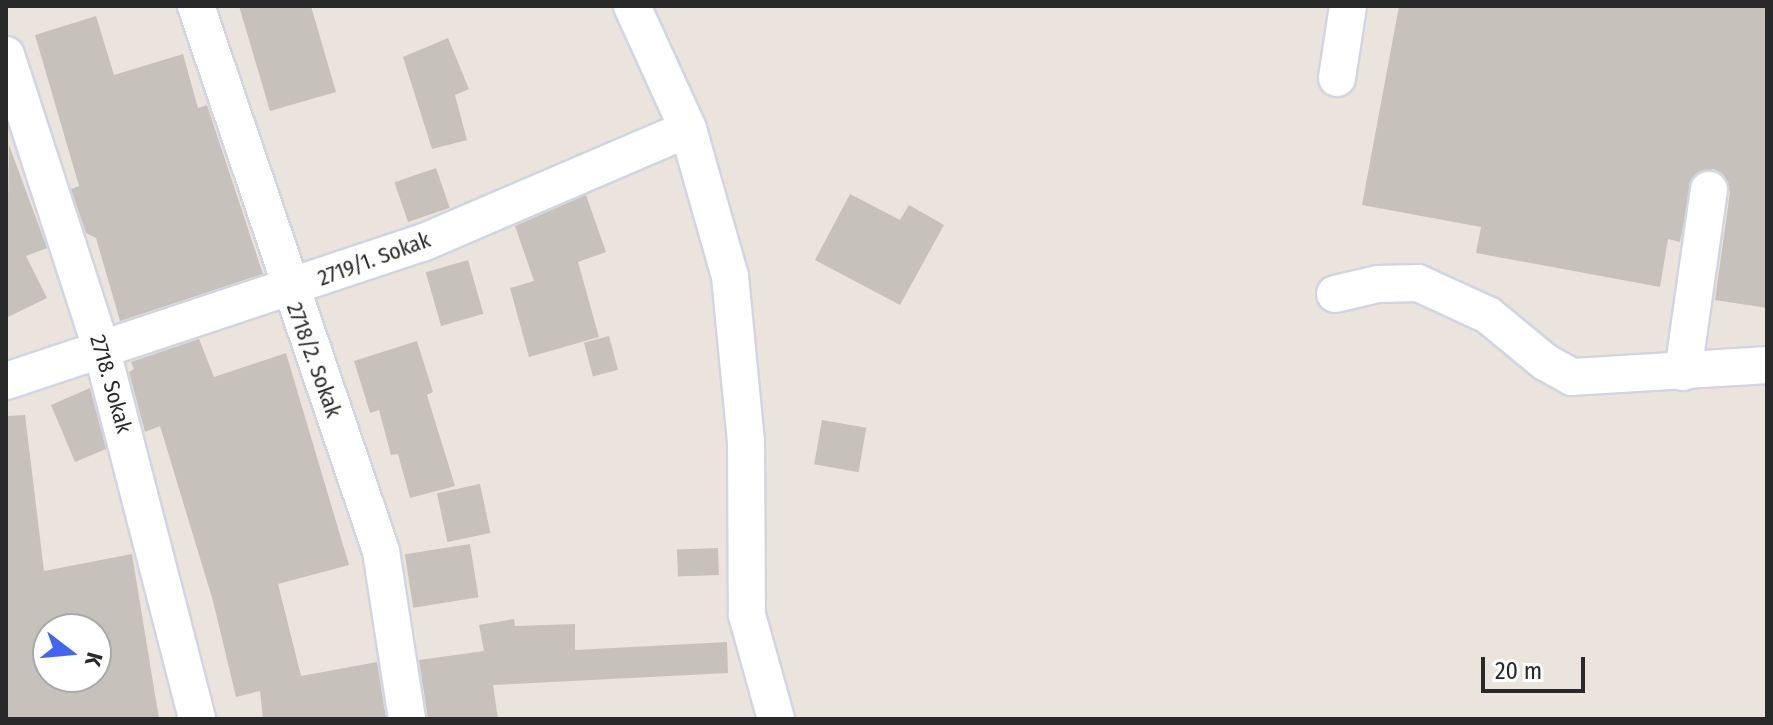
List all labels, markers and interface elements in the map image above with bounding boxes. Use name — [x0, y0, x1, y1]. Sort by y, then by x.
street label: 2719/1. Sokak — [314, 227, 434, 291]
street label: 2718/2. Sokak — [281, 299, 347, 421]
street label: 2718. Sokak — [84, 332, 138, 436]
north arrow — [32, 613, 112, 693]
scale bar — [1485, 641, 1589, 691]
text: K — [79, 649, 108, 669]
text: 20 m — [1495, 657, 1542, 685]

